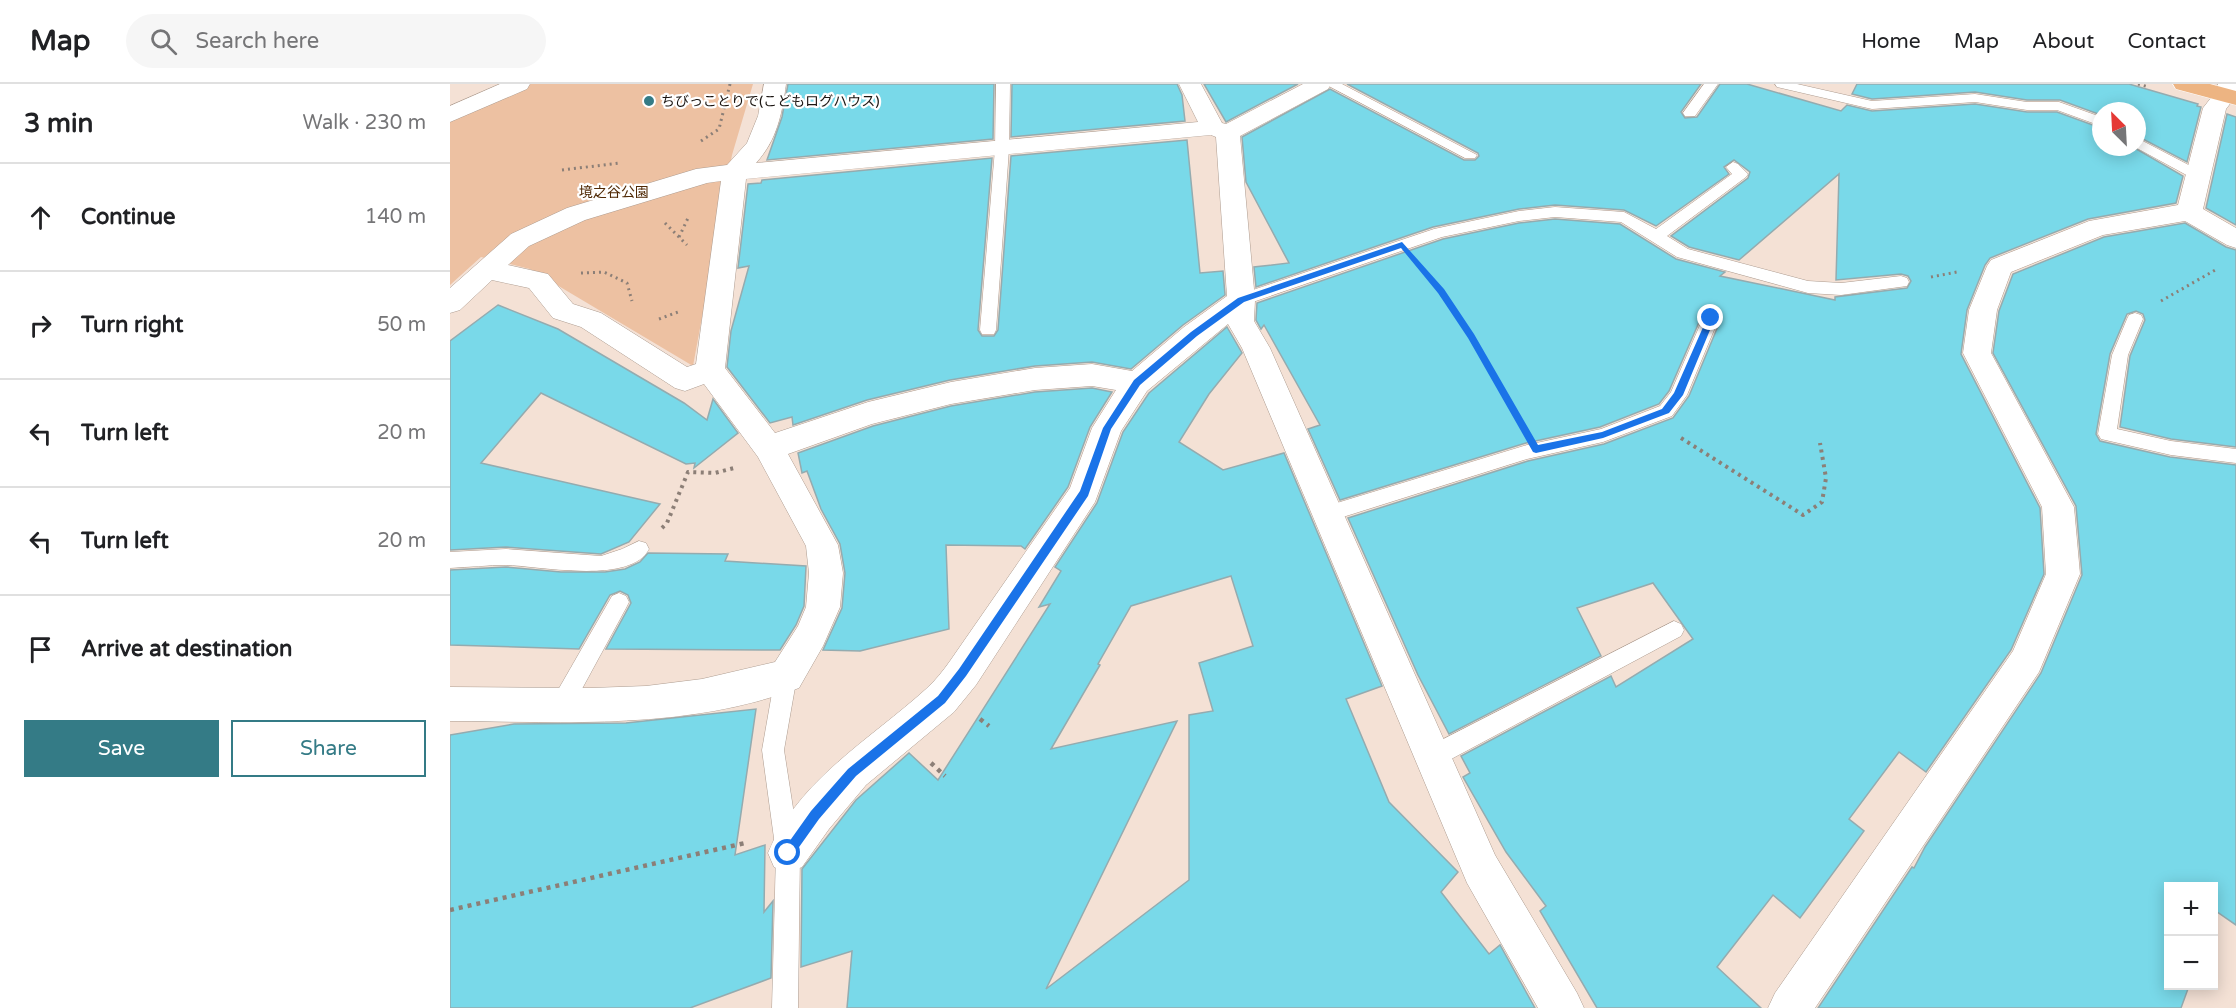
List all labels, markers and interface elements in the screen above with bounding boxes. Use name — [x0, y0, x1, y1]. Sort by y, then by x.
search box — [126, 14, 546, 68]
text: Map — [30, 24, 90, 58]
icon: search — [147, 25, 180, 58]
text: Search here — [195, 28, 319, 54]
text: Home — [1861, 29, 1921, 54]
text: Map — [1954, 29, 1999, 54]
text: About — [2032, 29, 2094, 54]
text: Contact — [2127, 29, 2206, 54]
place label: ちびっことりで(こどもログハウス) — [661, 93, 880, 110]
marker: ちびっことりで(こどもログハウス) — [642, 94, 656, 108]
north arrow — [2092, 102, 2146, 156]
text: 3 min — [24, 108, 93, 139]
text: Walk · 230 m — [303, 111, 426, 135]
park label: 境之谷公園 — [579, 184, 649, 201]
icon: ahead — [24, 201, 57, 234]
text: Continue — [81, 204, 176, 230]
text: 140 m — [365, 205, 426, 229]
route end — [1697, 304, 1723, 330]
icon: right — [24, 309, 57, 342]
text: Turn right — [81, 312, 183, 338]
text: 50 m — [377, 313, 426, 337]
icon: left — [24, 417, 57, 450]
text: Turn left — [81, 420, 169, 446]
text: 20 m — [377, 421, 426, 445]
icon: left — [24, 525, 57, 558]
text: Turn left — [81, 528, 169, 554]
text: 20 m — [377, 529, 426, 553]
icon: arrive — [24, 633, 57, 666]
text: Arrive at destination — [81, 636, 292, 662]
button: Save — [24, 720, 219, 777]
button: Share — [231, 720, 426, 777]
route start — [774, 839, 800, 865]
map controls — [2164, 882, 2218, 990]
button: + — [2164, 882, 2218, 936]
button: − — [2164, 936, 2218, 990]

